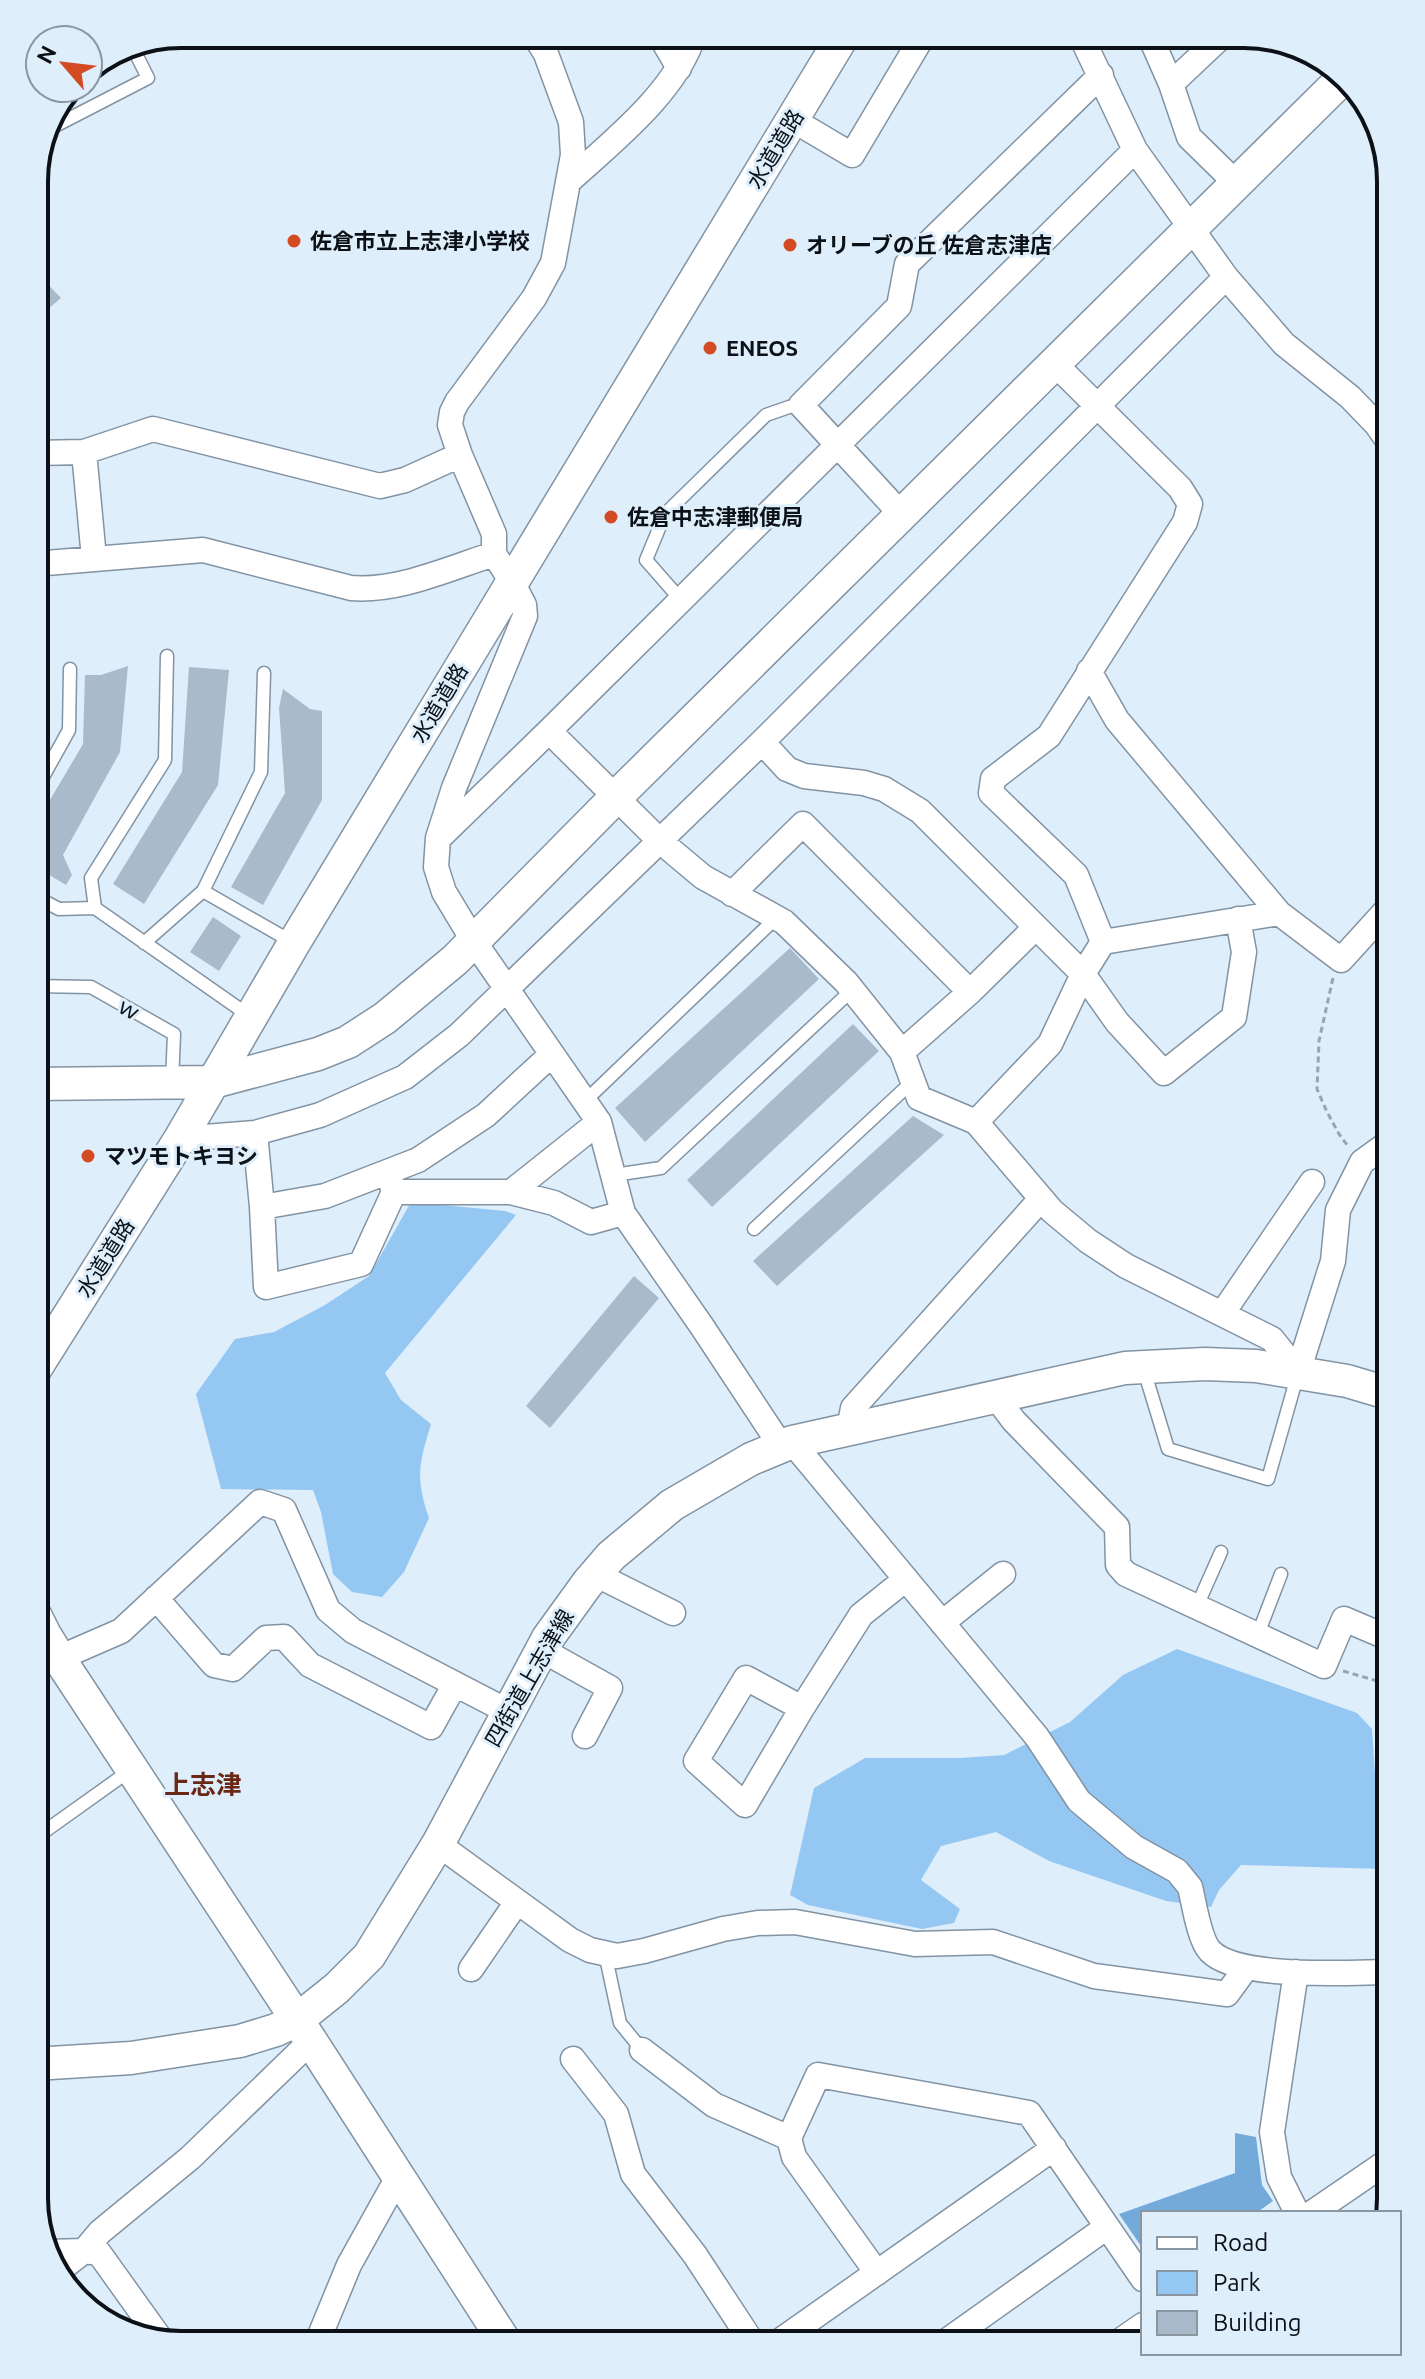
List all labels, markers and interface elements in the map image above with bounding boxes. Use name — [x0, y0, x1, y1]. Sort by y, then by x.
north arrow — [24, 24, 104, 104]
text: N — [31, 41, 61, 67]
street label: 水道道路 — [741, 105, 808, 193]
place label: 佐倉市立上志津小学校 — [310, 228, 530, 253]
marker: 佐倉市立上志津小学校 — [285, 232, 303, 250]
place label: オリーブの丘 佐倉志津店 — [806, 232, 1052, 257]
marker: オリーブの丘 佐倉志津店 — [781, 236, 799, 254]
place label: ENEOS — [726, 335, 798, 360]
marker: ENEOS — [701, 339, 719, 357]
place label: 佐倉中志津郵便局 — [627, 504, 803, 529]
marker: 佐倉中志津郵便局 — [602, 508, 620, 526]
street label: 水道道路 — [405, 659, 472, 747]
street label: ｗ — [113, 992, 145, 1025]
place label: マツモトキヨシ — [104, 1143, 258, 1168]
marker: マツモトキヨシ — [79, 1147, 97, 1165]
street label: 水道道路 — [71, 1214, 138, 1302]
street label: 四街道上志津線 — [479, 1605, 578, 1751]
district label: 上志津 — [164, 1770, 242, 1799]
legend — [1141, 2211, 1401, 2355]
text: Road — [1213, 2229, 1268, 2256]
text: Park — [1213, 2269, 1261, 2296]
text: Building — [1213, 2309, 1301, 2336]

